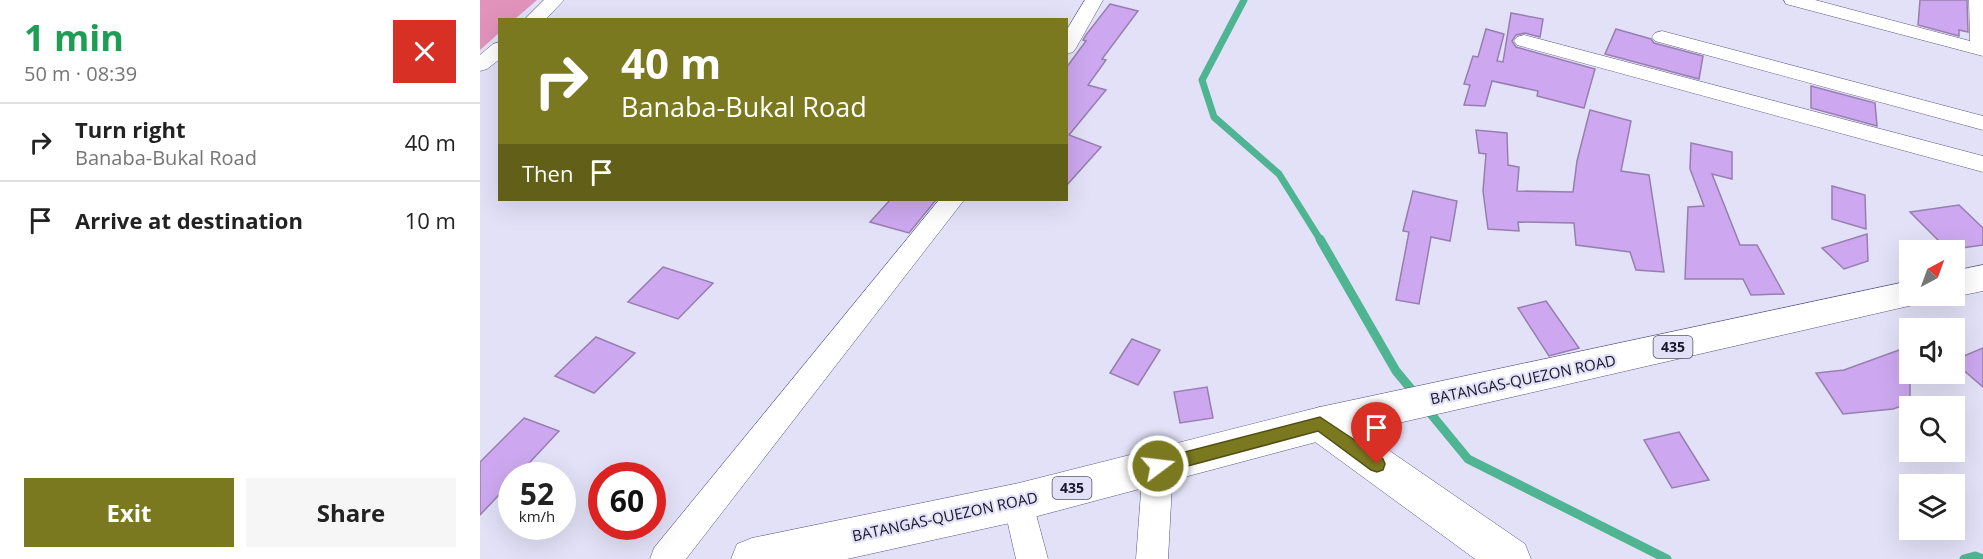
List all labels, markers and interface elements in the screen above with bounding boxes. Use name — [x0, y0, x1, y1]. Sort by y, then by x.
text: 1 min — [24, 13, 124, 62]
button: close — [393, 20, 456, 83]
text: 40 m — [621, 34, 721, 91]
icon: right — [522, 42, 600, 120]
text: 50 m · 08:39 — [24, 60, 137, 87]
text: Banaba-Bukal Road — [621, 88, 867, 125]
text: Turn right — [75, 114, 186, 144]
icon: right — [24, 126, 57, 159]
text: 40 m — [405, 127, 456, 157]
text: Banaba-Bukal Road — [75, 144, 257, 171]
icon: arrive — [585, 156, 618, 189]
text: Then — [522, 158, 573, 188]
icon: arrive — [24, 204, 57, 237]
text: Arrive at destination — [75, 205, 303, 235]
text: 10 m — [405, 205, 456, 235]
north arrow — [1899, 240, 1965, 306]
map controls — [1899, 240, 1965, 540]
button: sound — [1899, 318, 1965, 384]
road number: 435 — [1654, 336, 1692, 358]
street label: BATANGAS-QUEZON ROAD — [1428, 350, 1617, 408]
button: search — [1899, 396, 1965, 462]
pin — [1351, 402, 1402, 464]
icon: arrive — [1360, 411, 1393, 444]
position arrow — [1126, 434, 1190, 498]
speed limit sign: 60 — [588, 462, 666, 540]
text: 52 — [520, 473, 554, 514]
button: layers — [1899, 474, 1965, 540]
road number: 435 — [1052, 477, 1092, 499]
button: Exit — [24, 478, 234, 547]
button: Share — [246, 478, 456, 547]
street label: BATANGAS-QUEZON ROAD — [850, 487, 1039, 545]
text: km/h — [519, 506, 555, 526]

